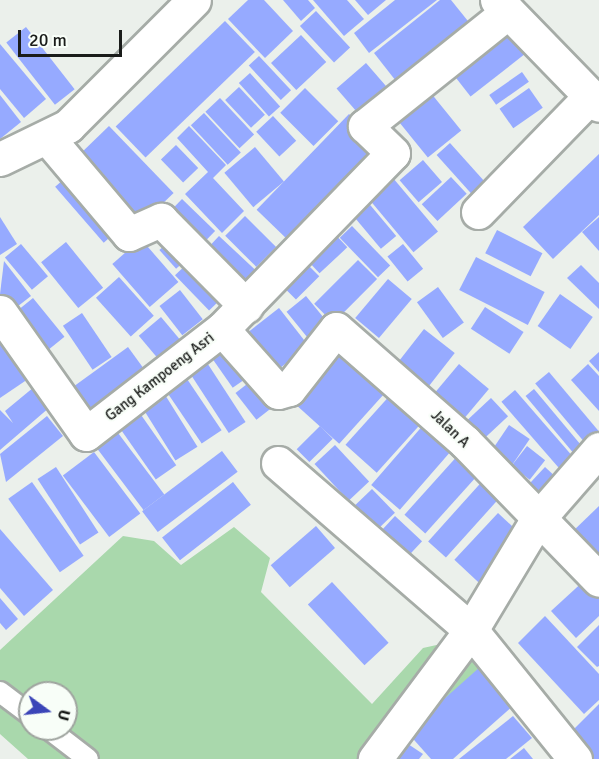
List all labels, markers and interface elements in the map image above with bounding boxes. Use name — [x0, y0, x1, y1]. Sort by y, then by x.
scale bar — [21, 18, 124, 56]
text: 20 m — [29, 29, 67, 51]
street label: Gang Kampoeng Asri — [102, 329, 218, 425]
street label: Jalan A — [427, 406, 473, 452]
north arrow — [18, 681, 78, 741]
text: U — [52, 707, 75, 723]

